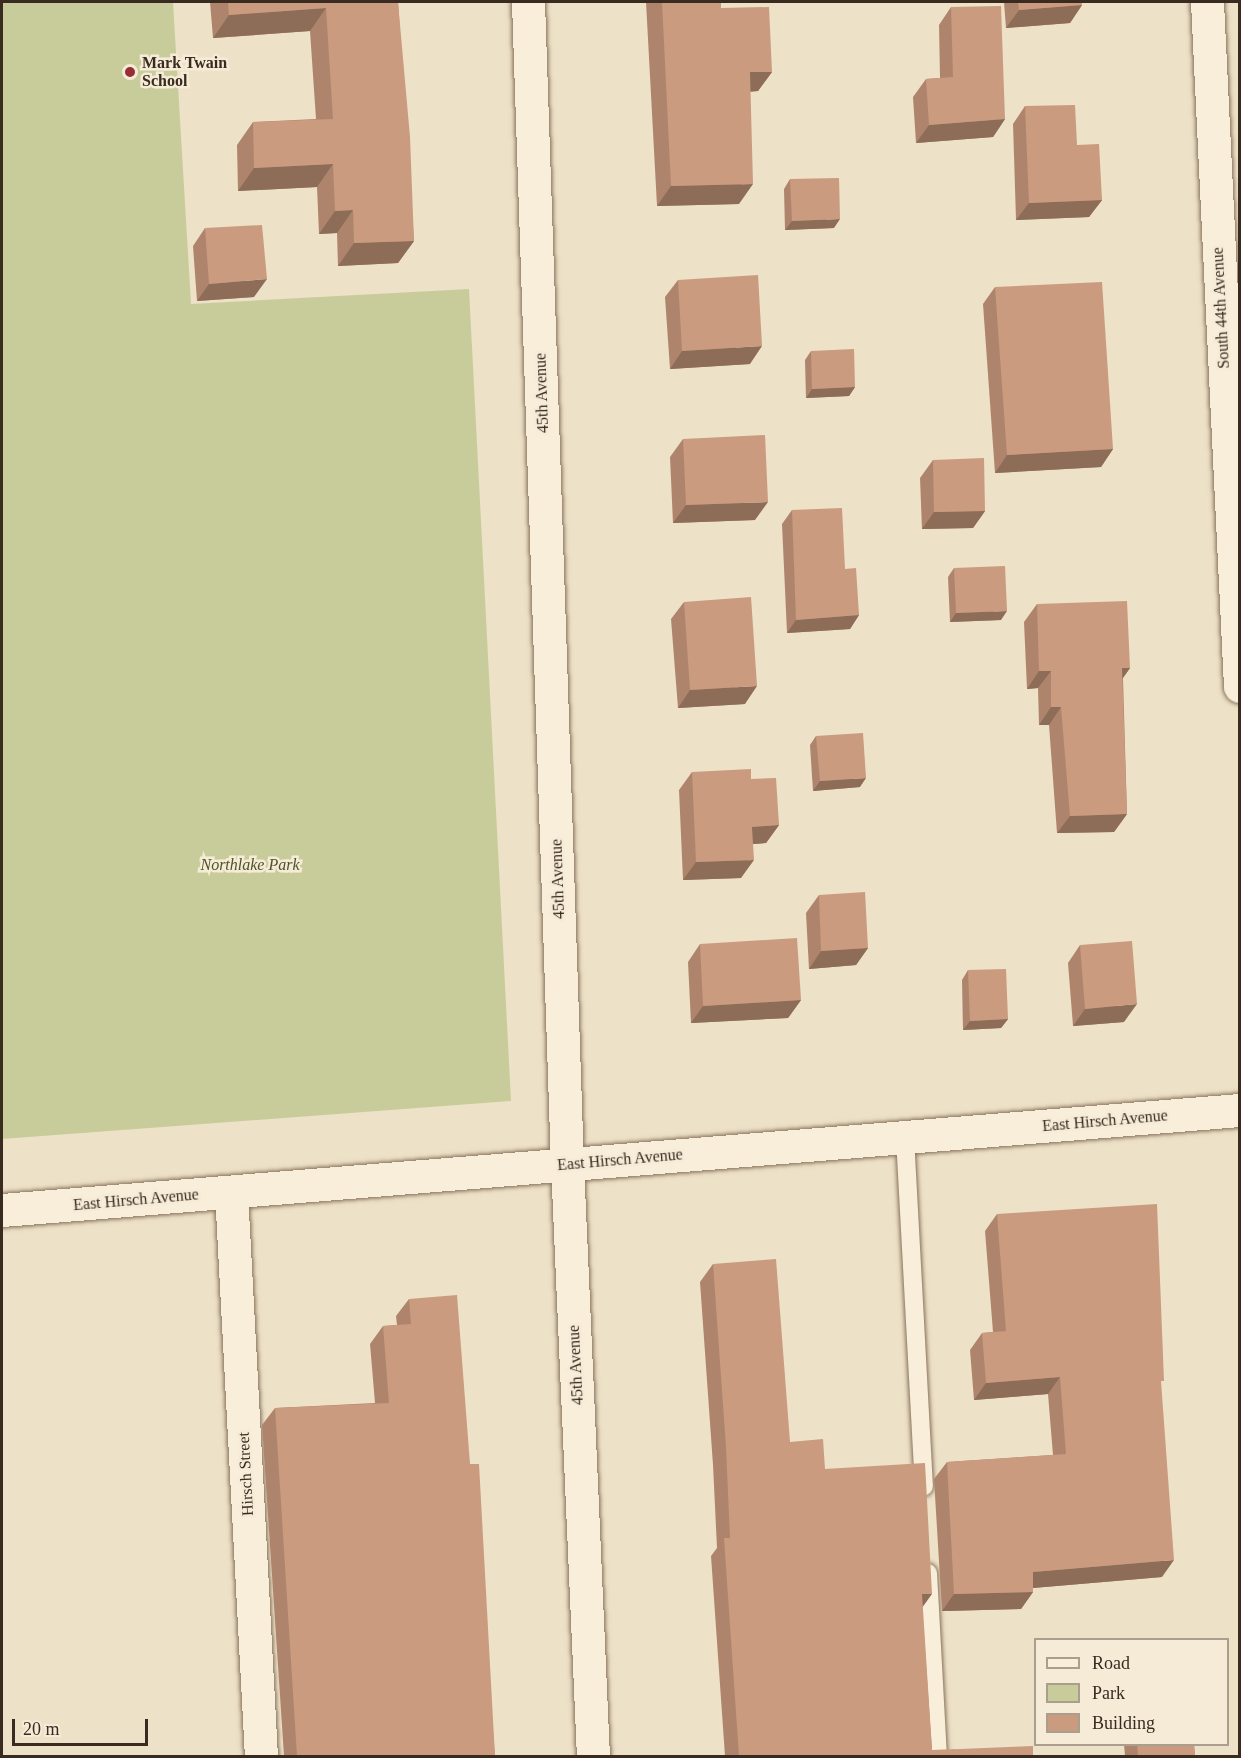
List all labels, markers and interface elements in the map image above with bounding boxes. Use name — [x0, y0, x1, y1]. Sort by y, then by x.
place label: Mark Twain School — [142, 53, 227, 91]
marker: Mark Twain School — [123, 65, 137, 79]
street label: South 44th Avenue — [1208, 246, 1234, 370]
street label: 45th Avenue — [531, 352, 553, 434]
street label: 45th Avenue — [547, 838, 569, 920]
park label: Northlake Park — [200, 855, 300, 875]
street label: East Hirsch Avenue — [1041, 1106, 1169, 1136]
street label: East Hirsch Avenue — [556, 1145, 684, 1175]
street label: East Hirsch Avenue — [72, 1185, 200, 1215]
street label: 45th Avenue — [564, 1324, 588, 1406]
street label: Hirsch Street — [234, 1432, 258, 1516]
legend — [1034, 1638, 1229, 1746]
text: Road — [1092, 1653, 1130, 1673]
text: Park — [1092, 1683, 1125, 1703]
scale bar — [15, 1707, 152, 1745]
text: Building — [1092, 1713, 1155, 1733]
text: 20 m — [23, 1719, 60, 1739]

